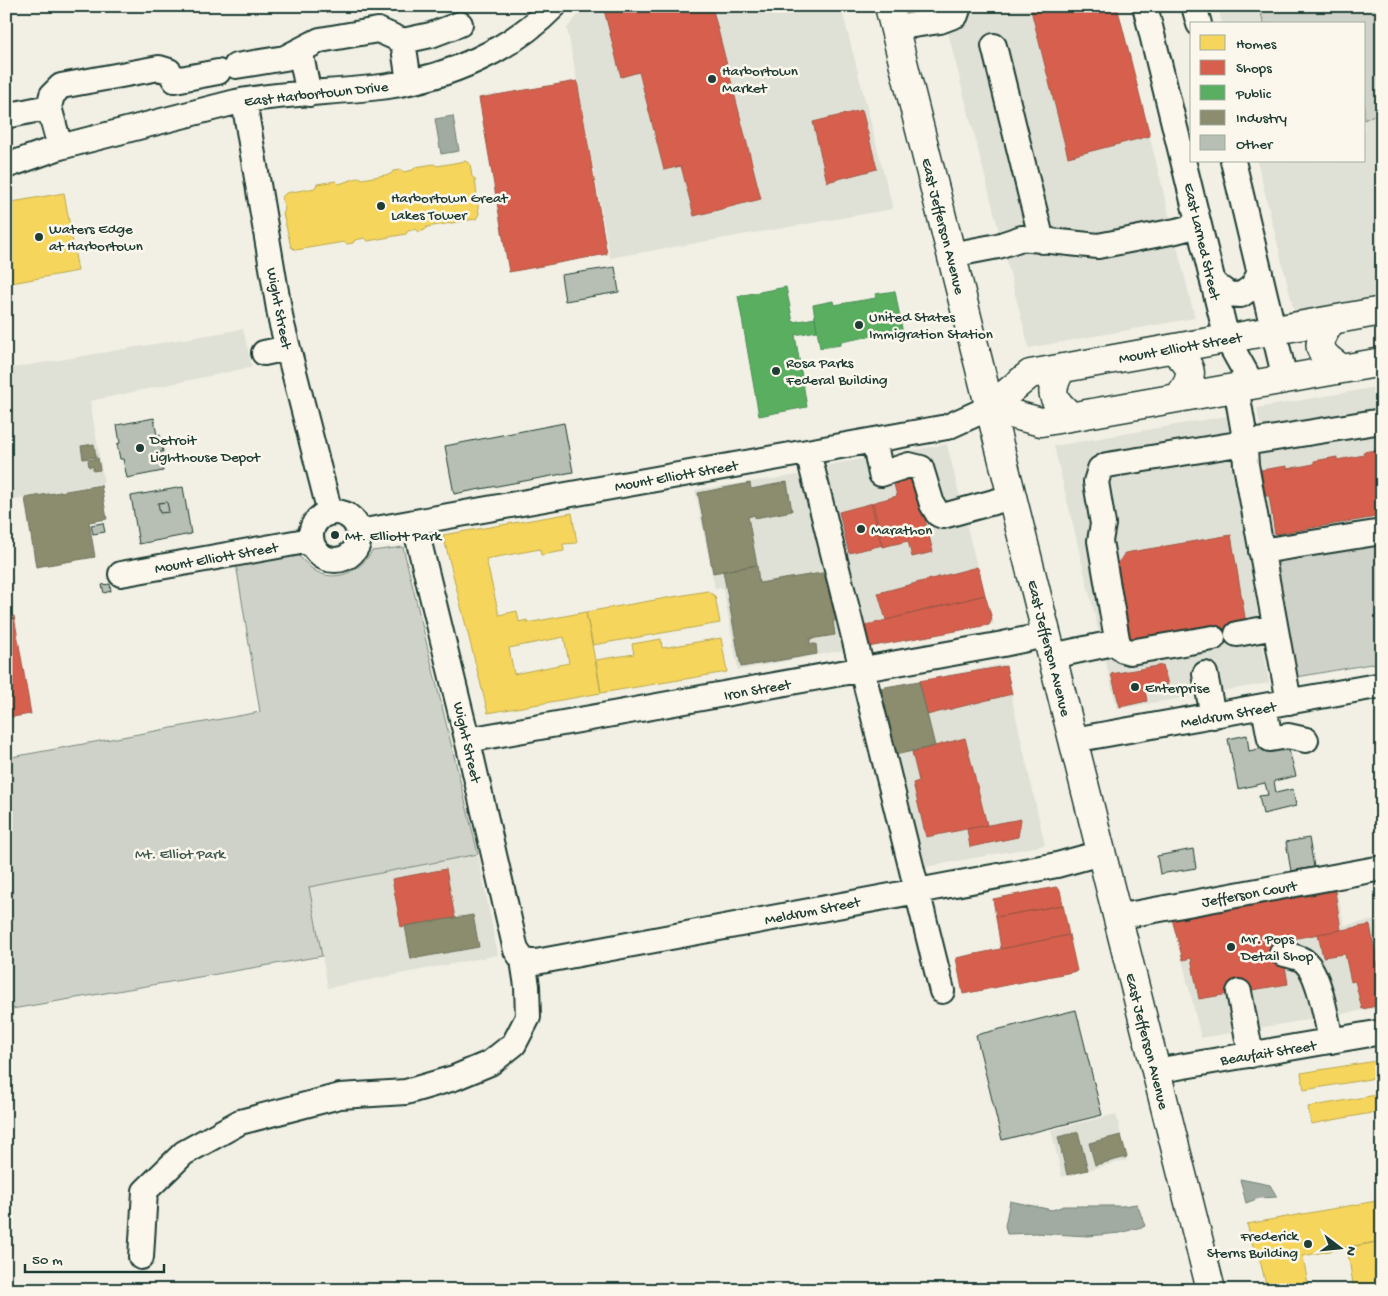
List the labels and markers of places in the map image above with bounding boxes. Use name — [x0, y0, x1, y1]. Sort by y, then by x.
place label: Harbortown Market — [722, 63, 798, 98]
marker: Harbortown Market — [706, 73, 718, 85]
place label: Harbortown Great Lakes Tower — [391, 190, 509, 225]
marker: Harbortown Great Lakes Tower — [375, 200, 387, 212]
place label: Waters Edge at Harbortown — [49, 221, 143, 256]
marker: Waters Edge at Harbortown — [33, 231, 45, 243]
place label: United States Immigration Station — [869, 309, 993, 344]
marker: United States Immigration Station — [853, 319, 865, 331]
place label: Rosa Parks Federal Building — [785, 355, 887, 390]
marker: Rosa Parks Federal Building — [770, 365, 782, 377]
place label: Detroit Lighthouse Depot — [149, 432, 262, 467]
marker: Detroit Lighthouse Depot — [134, 442, 146, 454]
place label: Marathon — [871, 522, 932, 540]
marker: Marathon — [855, 523, 867, 535]
place label: Mt. Elliott Park — [345, 528, 442, 546]
marker: Mt. Elliott Park — [329, 529, 341, 541]
place label: Enterprise — [1145, 680, 1210, 698]
marker: Enterprise — [1129, 681, 1141, 693]
place label: Mr. Pops Detail Shop — [1240, 931, 1314, 966]
marker: Mr. Pops Detail Shop — [1225, 941, 1237, 953]
place label: Frederick Sterns Building — [1207, 1228, 1299, 1263]
marker: Frederick Sterns Building — [1302, 1238, 1314, 1250]

